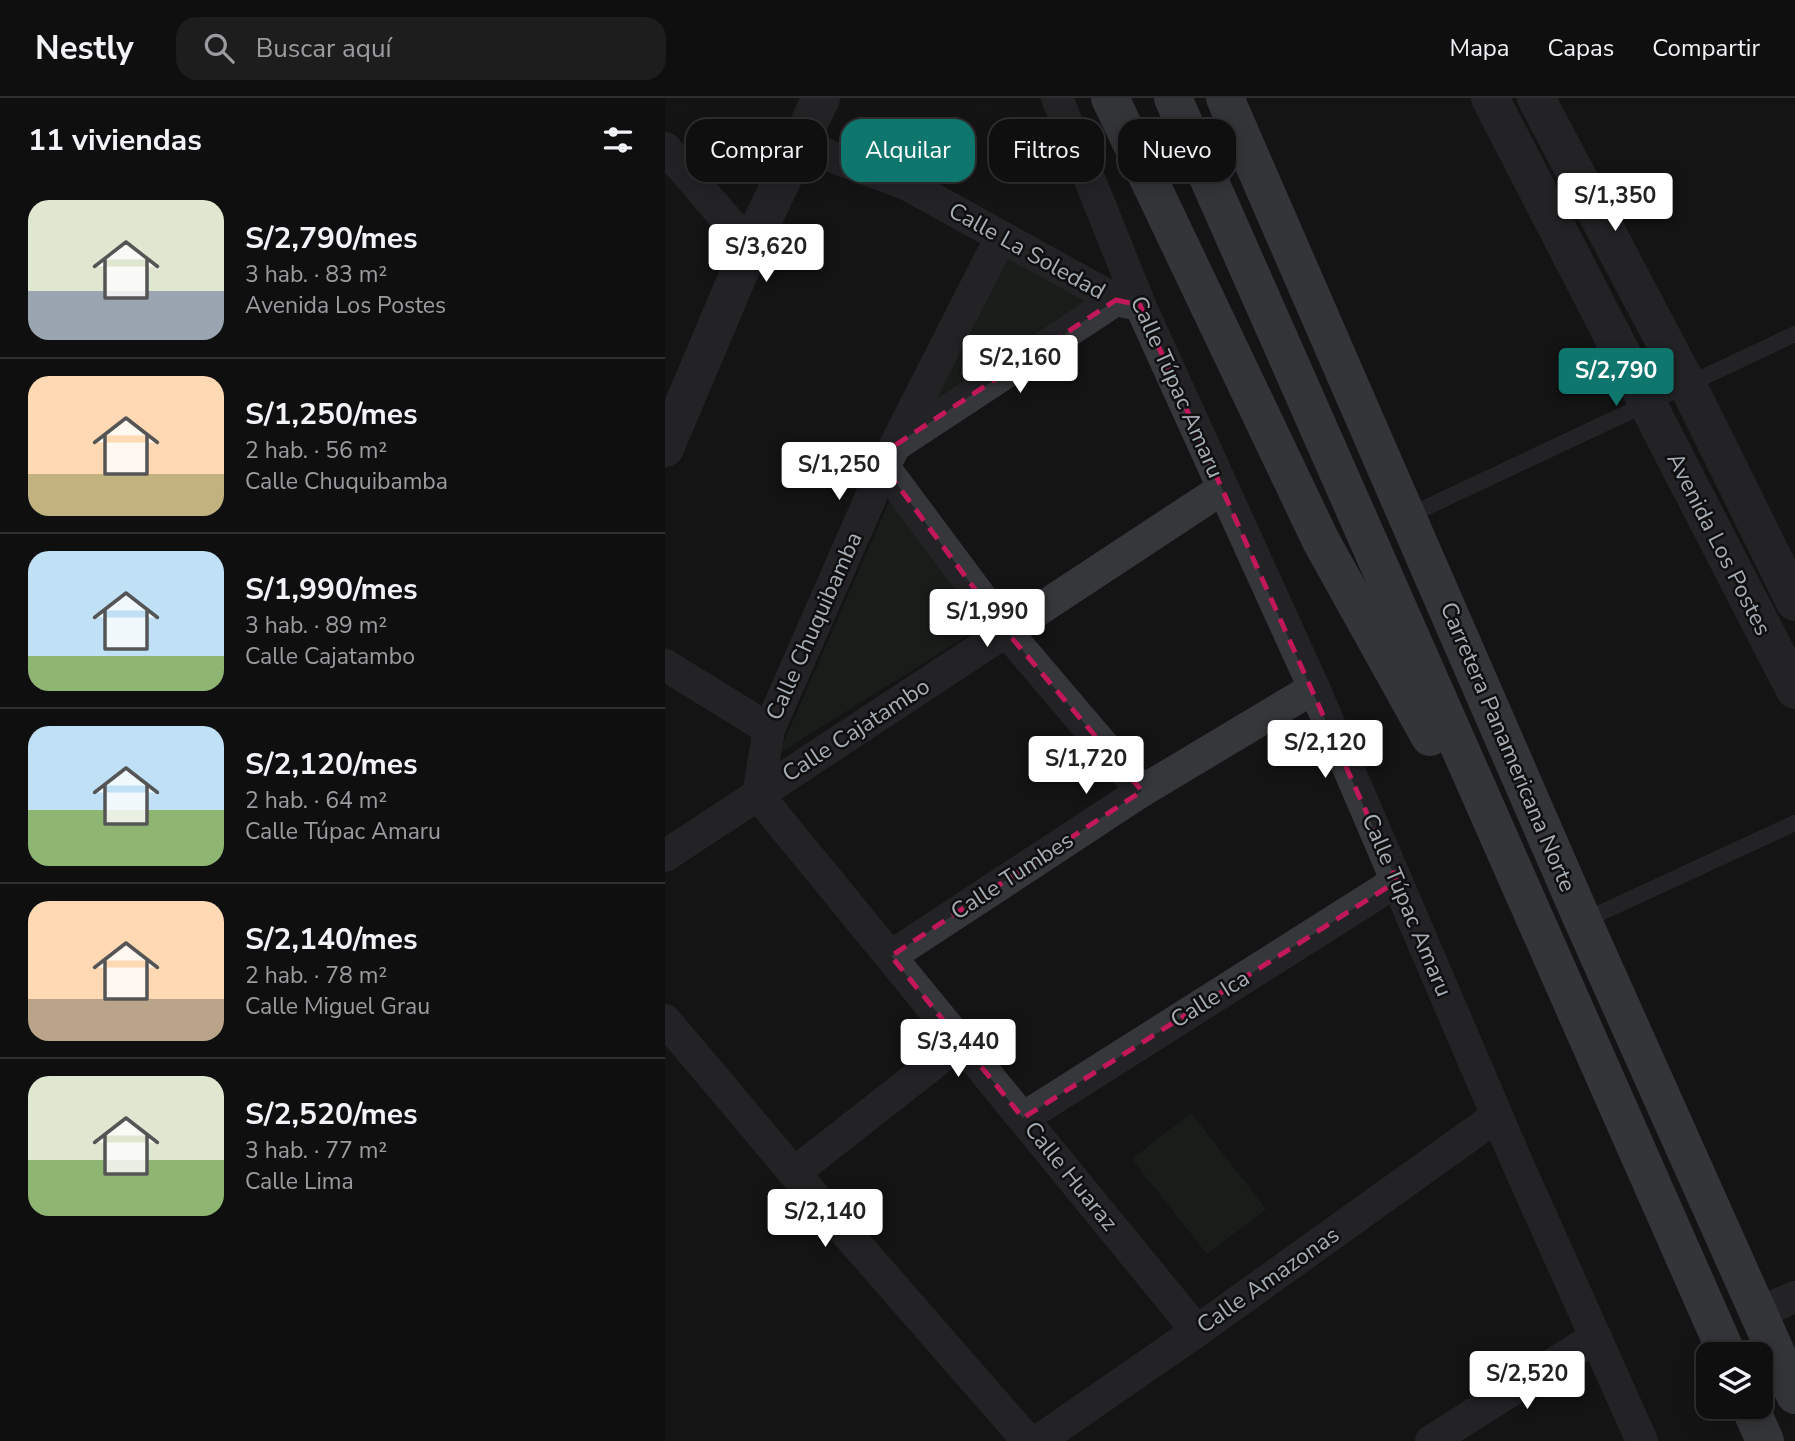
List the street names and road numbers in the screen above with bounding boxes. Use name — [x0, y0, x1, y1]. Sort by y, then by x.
street label: Calle La Soledad — [943, 195, 1111, 307]
street label: Calle Túpac Amaru — [1123, 291, 1231, 483]
street label: Avenida Los Postes — [1660, 447, 1778, 641]
street label: Calle Chuquibamba — [759, 527, 869, 725]
street label: Carretera Panamericana Norte — [1433, 597, 1583, 897]
street label: Calle Cajatambo — [776, 671, 936, 789]
street label: Calle Túpac Amaru — [1354, 809, 1460, 1001]
street label: Calle Tumbes — [945, 825, 1079, 927]
street label: Calle Ica — [1165, 963, 1255, 1035]
street label: Calle Huaraz — [1017, 1115, 1125, 1237]
street label: Calle Amazonas — [1191, 1219, 1345, 1341]

